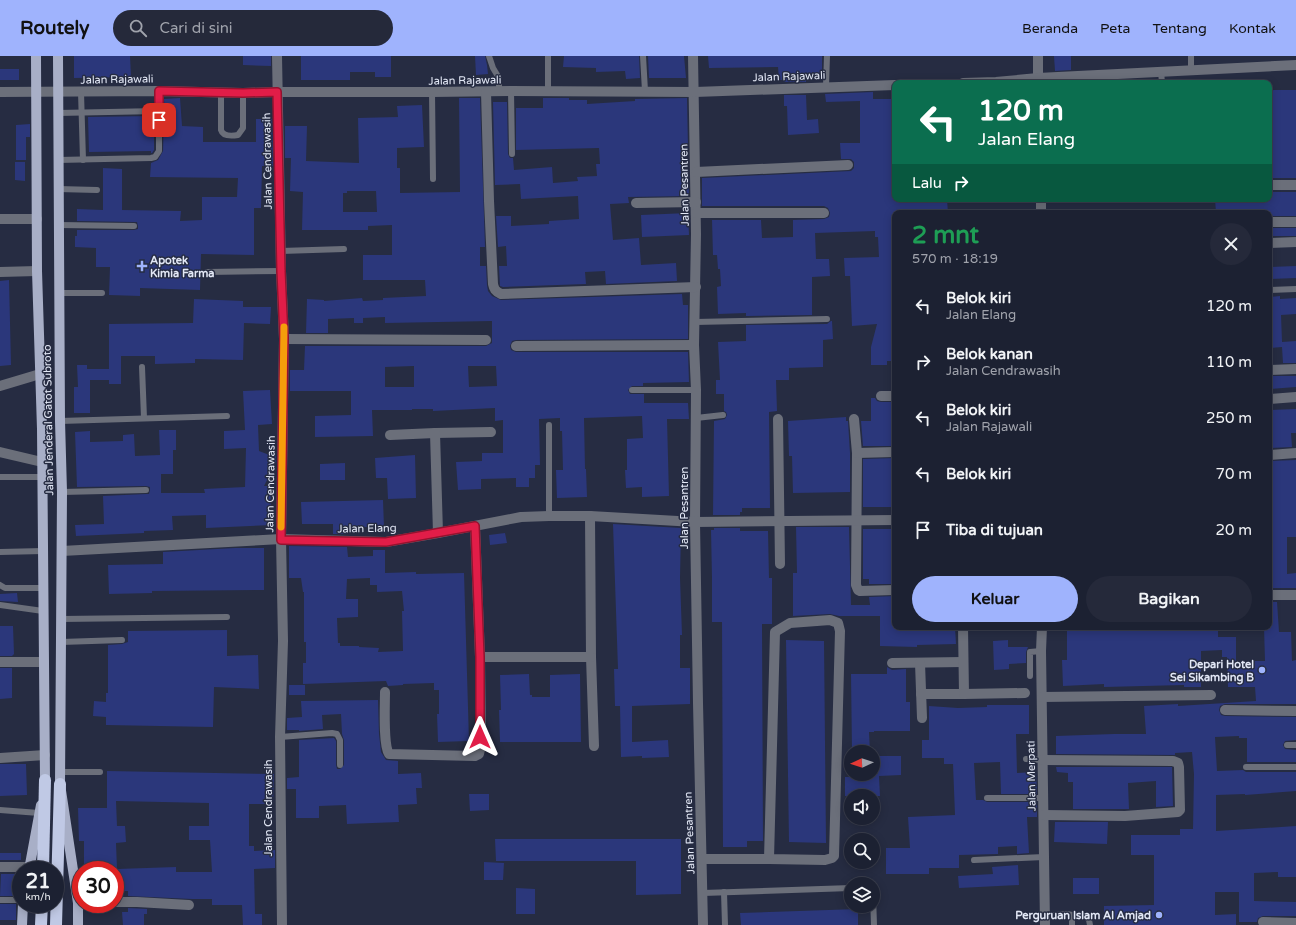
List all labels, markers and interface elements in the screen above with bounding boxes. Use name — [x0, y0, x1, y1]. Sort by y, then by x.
search box — [113, 10, 393, 46]
text: Routely — [20, 17, 89, 39]
icon: search — [127, 17, 149, 39]
text: Cari di sini — [159, 19, 233, 37]
text: Beranda — [1022, 20, 1078, 37]
text: Peta — [1100, 20, 1130, 37]
text: Tentang — [1152, 20, 1207, 37]
text: Kontak — [1229, 20, 1276, 37]
street label: Jalan Rajawali — [752, 69, 826, 84]
street label: Jalan Rajawali — [80, 72, 154, 87]
street label: Jalan Rajawali — [428, 73, 502, 88]
text: 120 m — [978, 94, 1064, 128]
icon: left — [912, 96, 964, 148]
pin — [142, 103, 176, 137]
icon: arrive — [148, 109, 170, 131]
street label: Jalan Cendrawasih — [260, 112, 275, 210]
text: Jalan Elang — [978, 128, 1075, 150]
street label: Jalan Pesantren — [677, 144, 692, 226]
icon: right — [950, 172, 972, 194]
text: Lalu — [912, 174, 942, 192]
text: 2 mnt — [912, 221, 979, 250]
button: close — [1210, 223, 1252, 265]
text: 570 m · 18:19 — [912, 251, 998, 267]
place label: Apotek Kimia Farma — [150, 254, 215, 280]
marker: Apotek Kimia Farma — [137, 261, 147, 271]
text: Belok kiri — [946, 289, 1011, 307]
icon: left — [912, 295, 934, 317]
text: 120 m — [1206, 297, 1252, 315]
text: Jalan Elang — [946, 307, 1016, 323]
street label: Jalan Jenderal Gatot Subroto — [41, 344, 56, 496]
text: Belok kanan — [946, 345, 1033, 363]
icon: right — [912, 351, 934, 373]
text: 110 m — [1206, 353, 1252, 371]
text: Jalan Cendrawasih — [946, 363, 1061, 379]
text: Belok kiri — [946, 401, 1011, 419]
icon: left — [912, 407, 934, 429]
text: 250 m — [1206, 409, 1252, 427]
text: Jalan Rajawali — [946, 419, 1032, 435]
street label: Jalan Cendrawasih — [263, 435, 278, 533]
icon: left — [912, 463, 934, 485]
text: Belok kiri — [946, 465, 1011, 483]
text: 70 m — [1215, 465, 1252, 483]
street label: Jalan Pesantren — [678, 467, 691, 549]
icon: arrive — [912, 519, 934, 541]
street label: Jalan Elang — [337, 521, 397, 536]
text: Tiba di tujuan — [946, 521, 1043, 539]
text: 20 m — [1215, 521, 1252, 539]
button: Keluar — [912, 576, 1078, 622]
button: Bagikan — [1086, 576, 1252, 622]
place label: Depari Hotel Sei Sikambing B — [1170, 658, 1254, 685]
marker: Depari Hotel Sei Sikambing B — [1257, 665, 1267, 675]
position arrow — [459, 716, 501, 758]
street label: Jalan Merpati — [1024, 741, 1039, 811]
north arrow — [844, 745, 880, 781]
map controls — [844, 745, 880, 913]
street label: Jalan Cendrawasih — [262, 760, 275, 856]
button: sound — [844, 789, 880, 825]
street label: Jalan Pesantren — [682, 792, 697, 874]
button: search — [844, 833, 880, 869]
speed limit sign: 30 — [72, 861, 124, 913]
text: 21 — [25, 870, 51, 894]
button: layers — [844, 877, 880, 913]
text: km/h — [25, 891, 51, 903]
place label: Perguruan Islam Al Amjad — [1015, 909, 1151, 923]
marker: Perguruan Islam Al Amjad — [1154, 910, 1164, 920]

